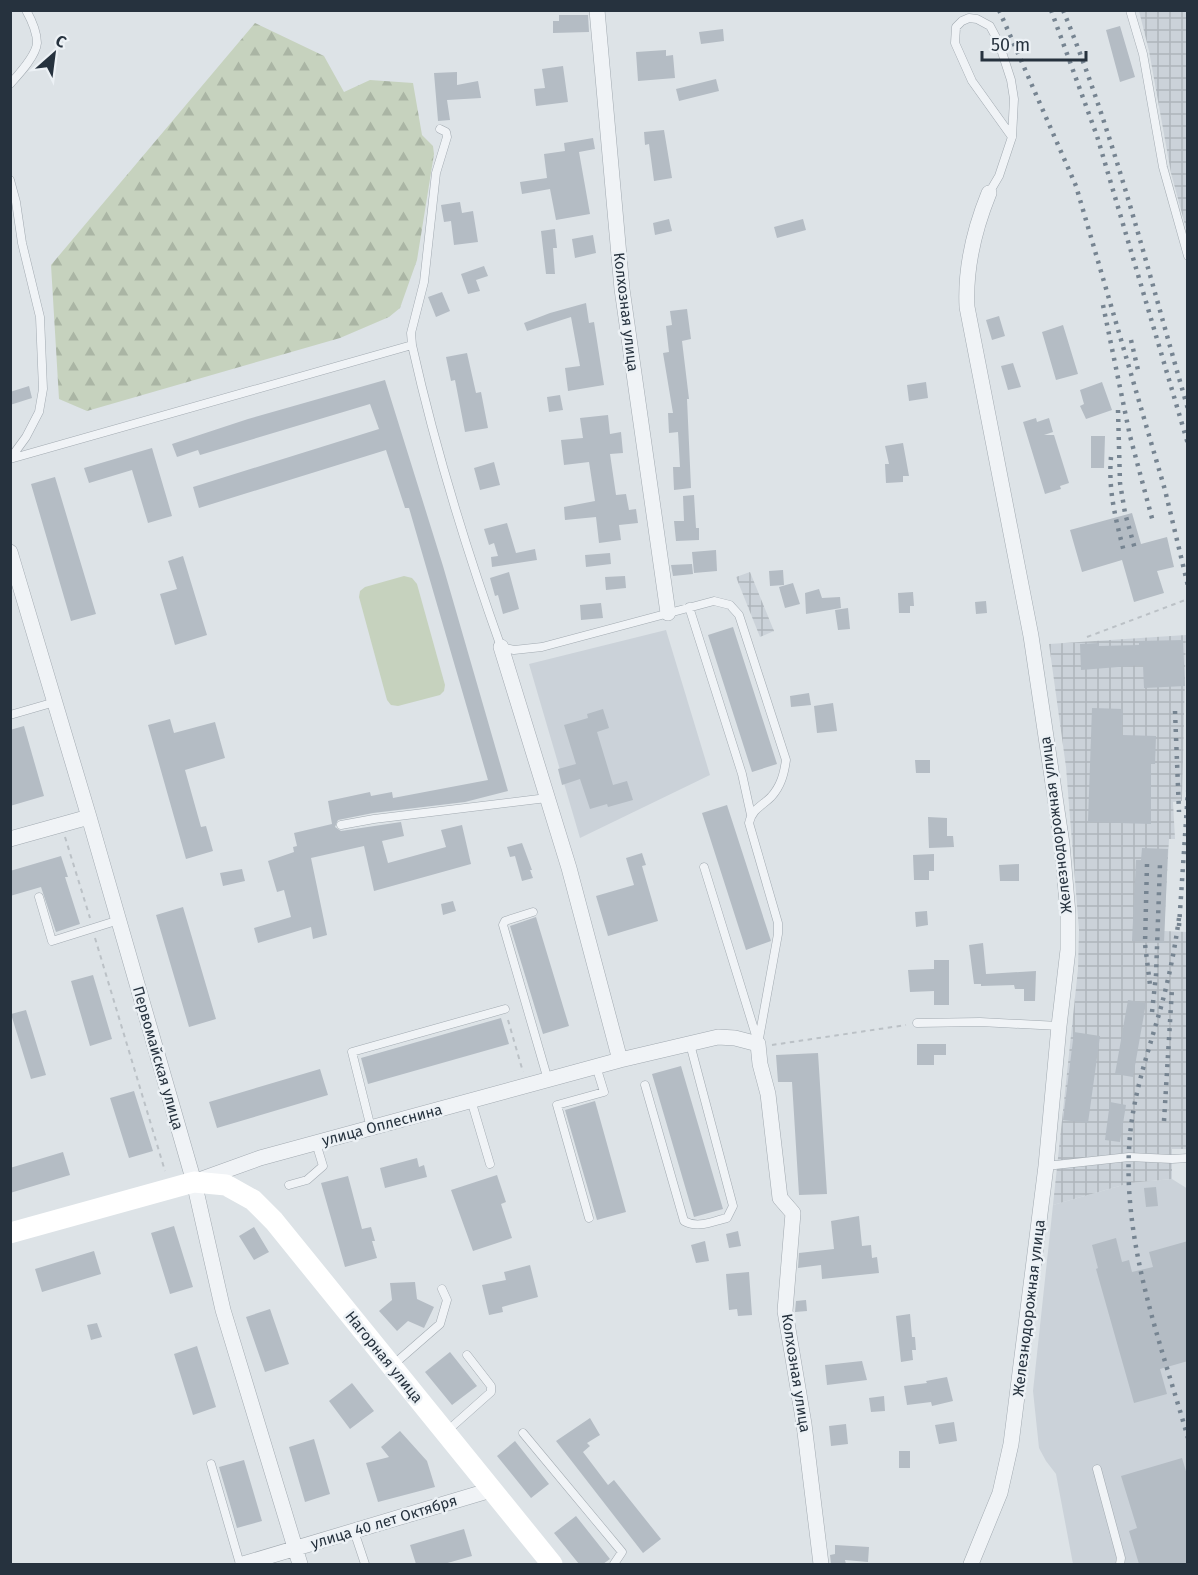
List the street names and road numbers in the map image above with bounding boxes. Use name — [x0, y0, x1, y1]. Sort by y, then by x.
street label: Колхозная улица — [610, 251, 642, 373]
street label: Железнодорожная улица — [1036, 736, 1076, 914]
street label: Первомайская улица — [129, 984, 187, 1132]
street label: улица Оплеснина — [320, 1100, 444, 1150]
street label: Железнодорожная улица — [1009, 1219, 1049, 1397]
street label: Нагорная улица — [341, 1307, 427, 1407]
street label: Колхозная улица — [778, 1312, 814, 1434]
street label: улица 40 лет Октября — [309, 1491, 459, 1553]

